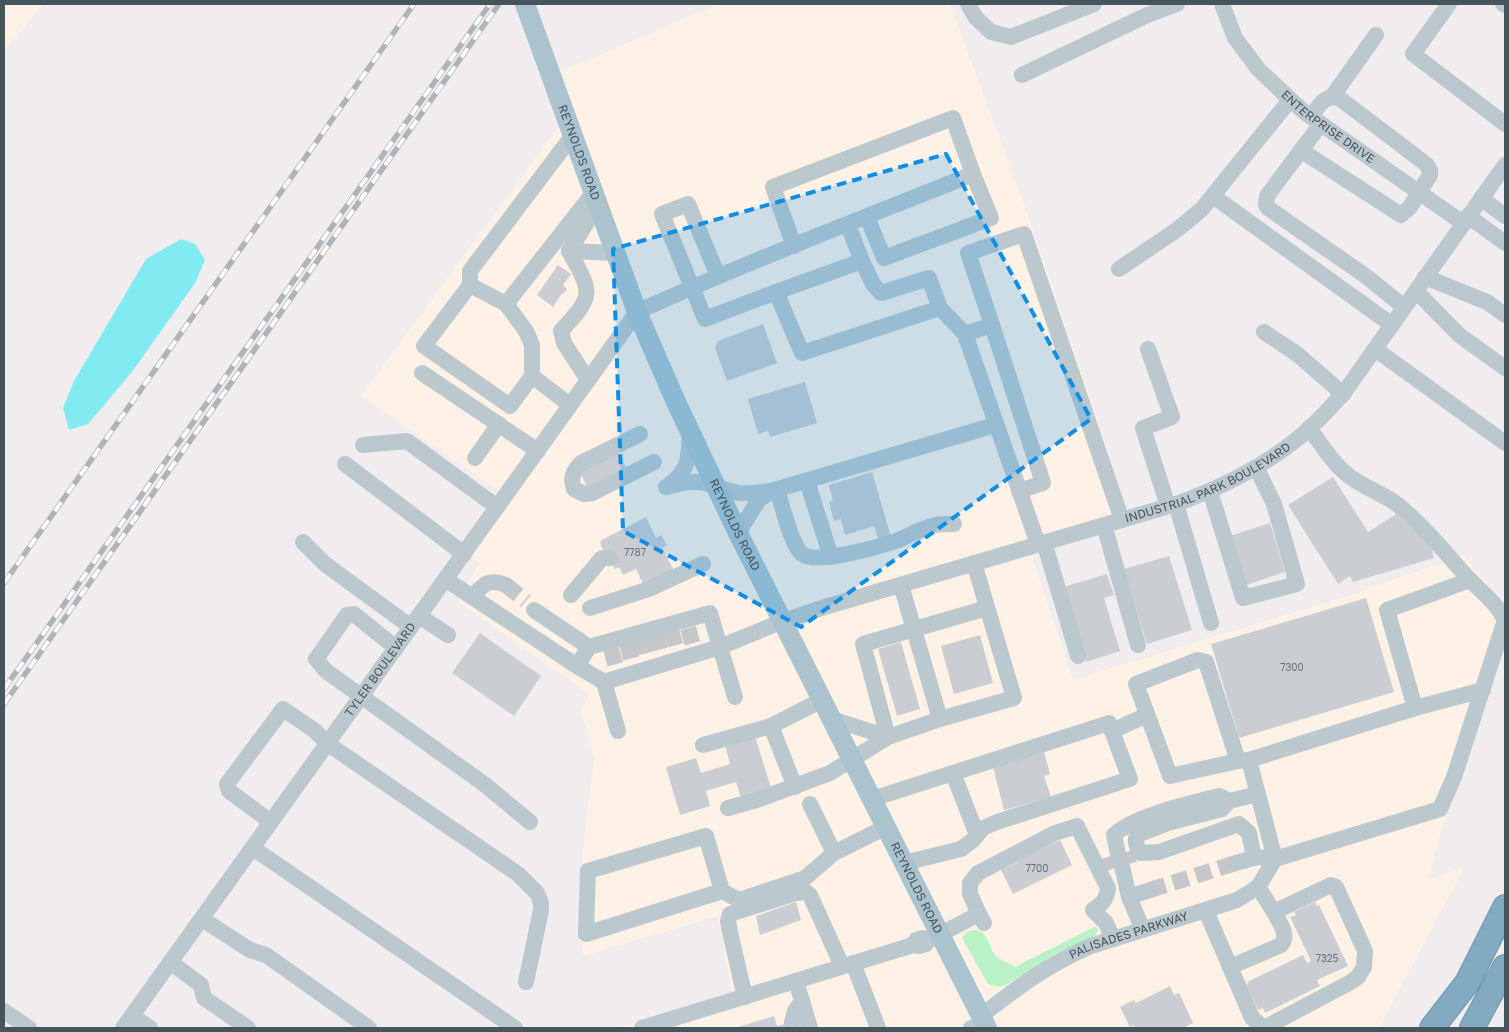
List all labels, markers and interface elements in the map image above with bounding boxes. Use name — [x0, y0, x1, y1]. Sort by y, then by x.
street label: ENTERPRISE DRIVE — [1278, 87, 1378, 166]
street label: REYNOLDS ROAD — [555, 103, 604, 202]
street label: INDUSTRIAL PARK BOULEVARD — [1123, 439, 1293, 526]
street label: REYNOLDS ROAD — [706, 476, 764, 573]
house number: 7787 — [624, 546, 646, 558]
street label: TYLER BOULEVARD — [341, 619, 419, 719]
house number: 7300 — [1280, 661, 1304, 673]
street label: REYNOLDS ROAD — [888, 839, 946, 936]
house number: 7700 — [1026, 862, 1049, 874]
street label: PALISADES PARKWAY — [1067, 908, 1190, 962]
house number: 7325 — [1316, 952, 1339, 964]

